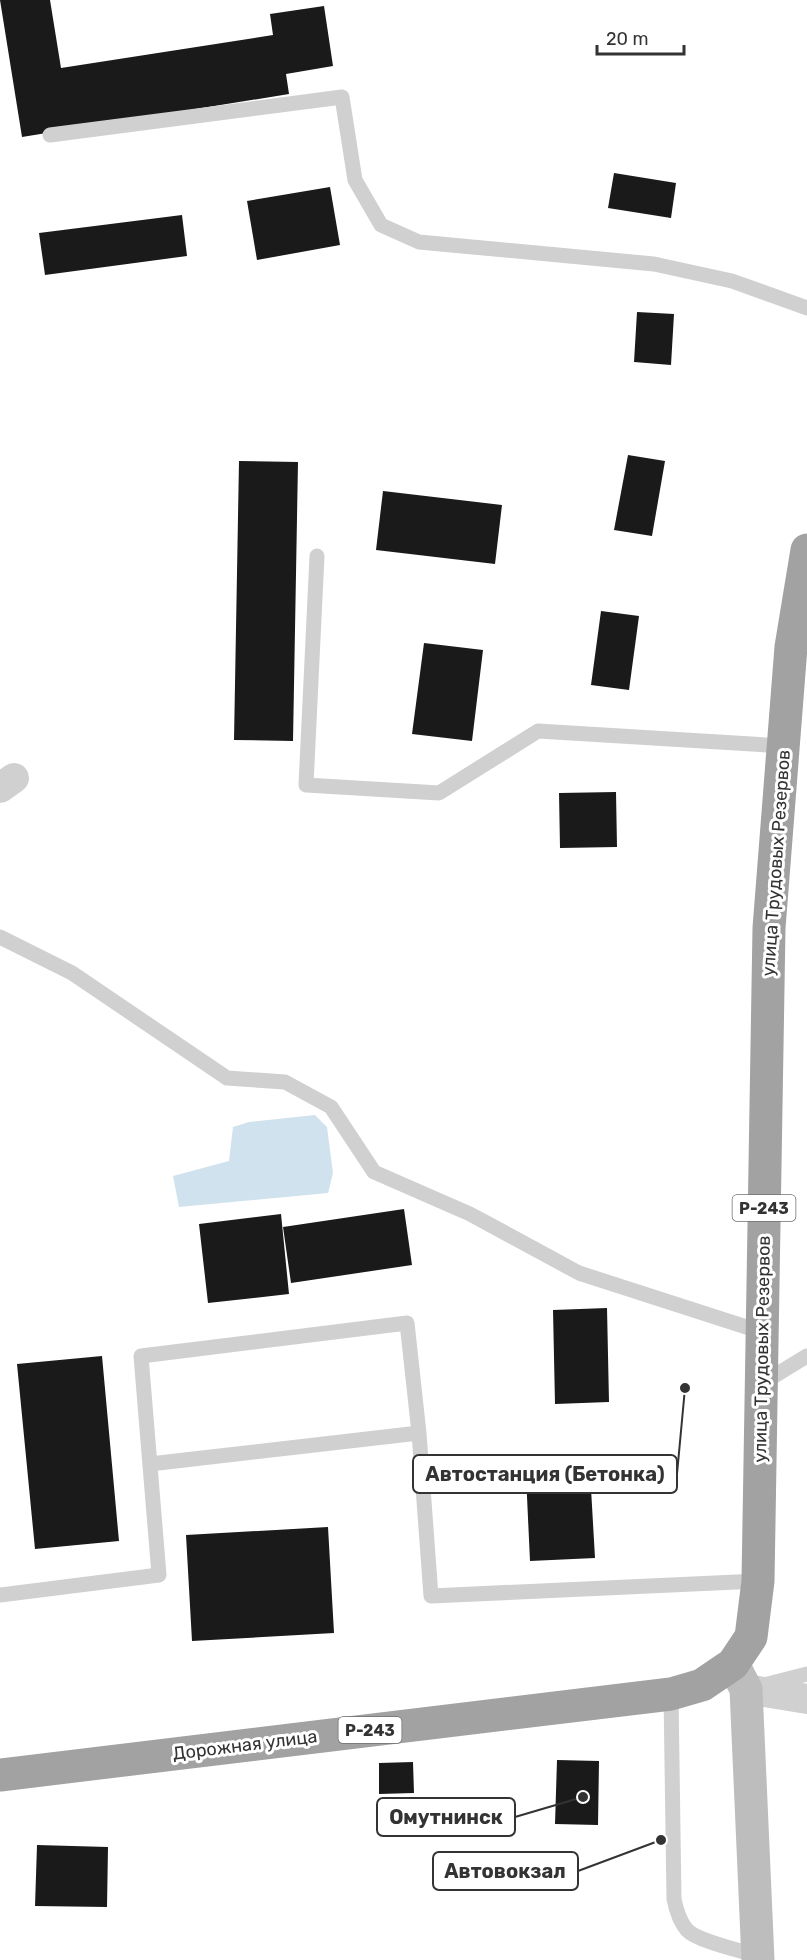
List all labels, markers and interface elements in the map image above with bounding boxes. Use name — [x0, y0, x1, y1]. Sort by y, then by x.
scale bar — [597, 18, 684, 56]
text: 20 m — [606, 28, 648, 50]
street label: улица Трудовых Резервов — [757, 749, 795, 977]
road number: Р-243 — [732, 1195, 795, 1221]
street label: улица Трудовых Резервов — [749, 1235, 775, 1463]
callout: Автостанция (Бетонка) — [413, 1455, 677, 1493]
text: Автостанция (Бетонка) — [425, 1462, 665, 1486]
road number: Р-243 — [338, 1717, 401, 1743]
street label: Дорожная улица — [171, 1725, 319, 1765]
callout: Омутнинск — [377, 1798, 515, 1836]
text: Омутнинск — [389, 1805, 503, 1829]
callout: Автовокзал — [433, 1852, 578, 1890]
text: Автовокзал — [444, 1859, 566, 1883]

